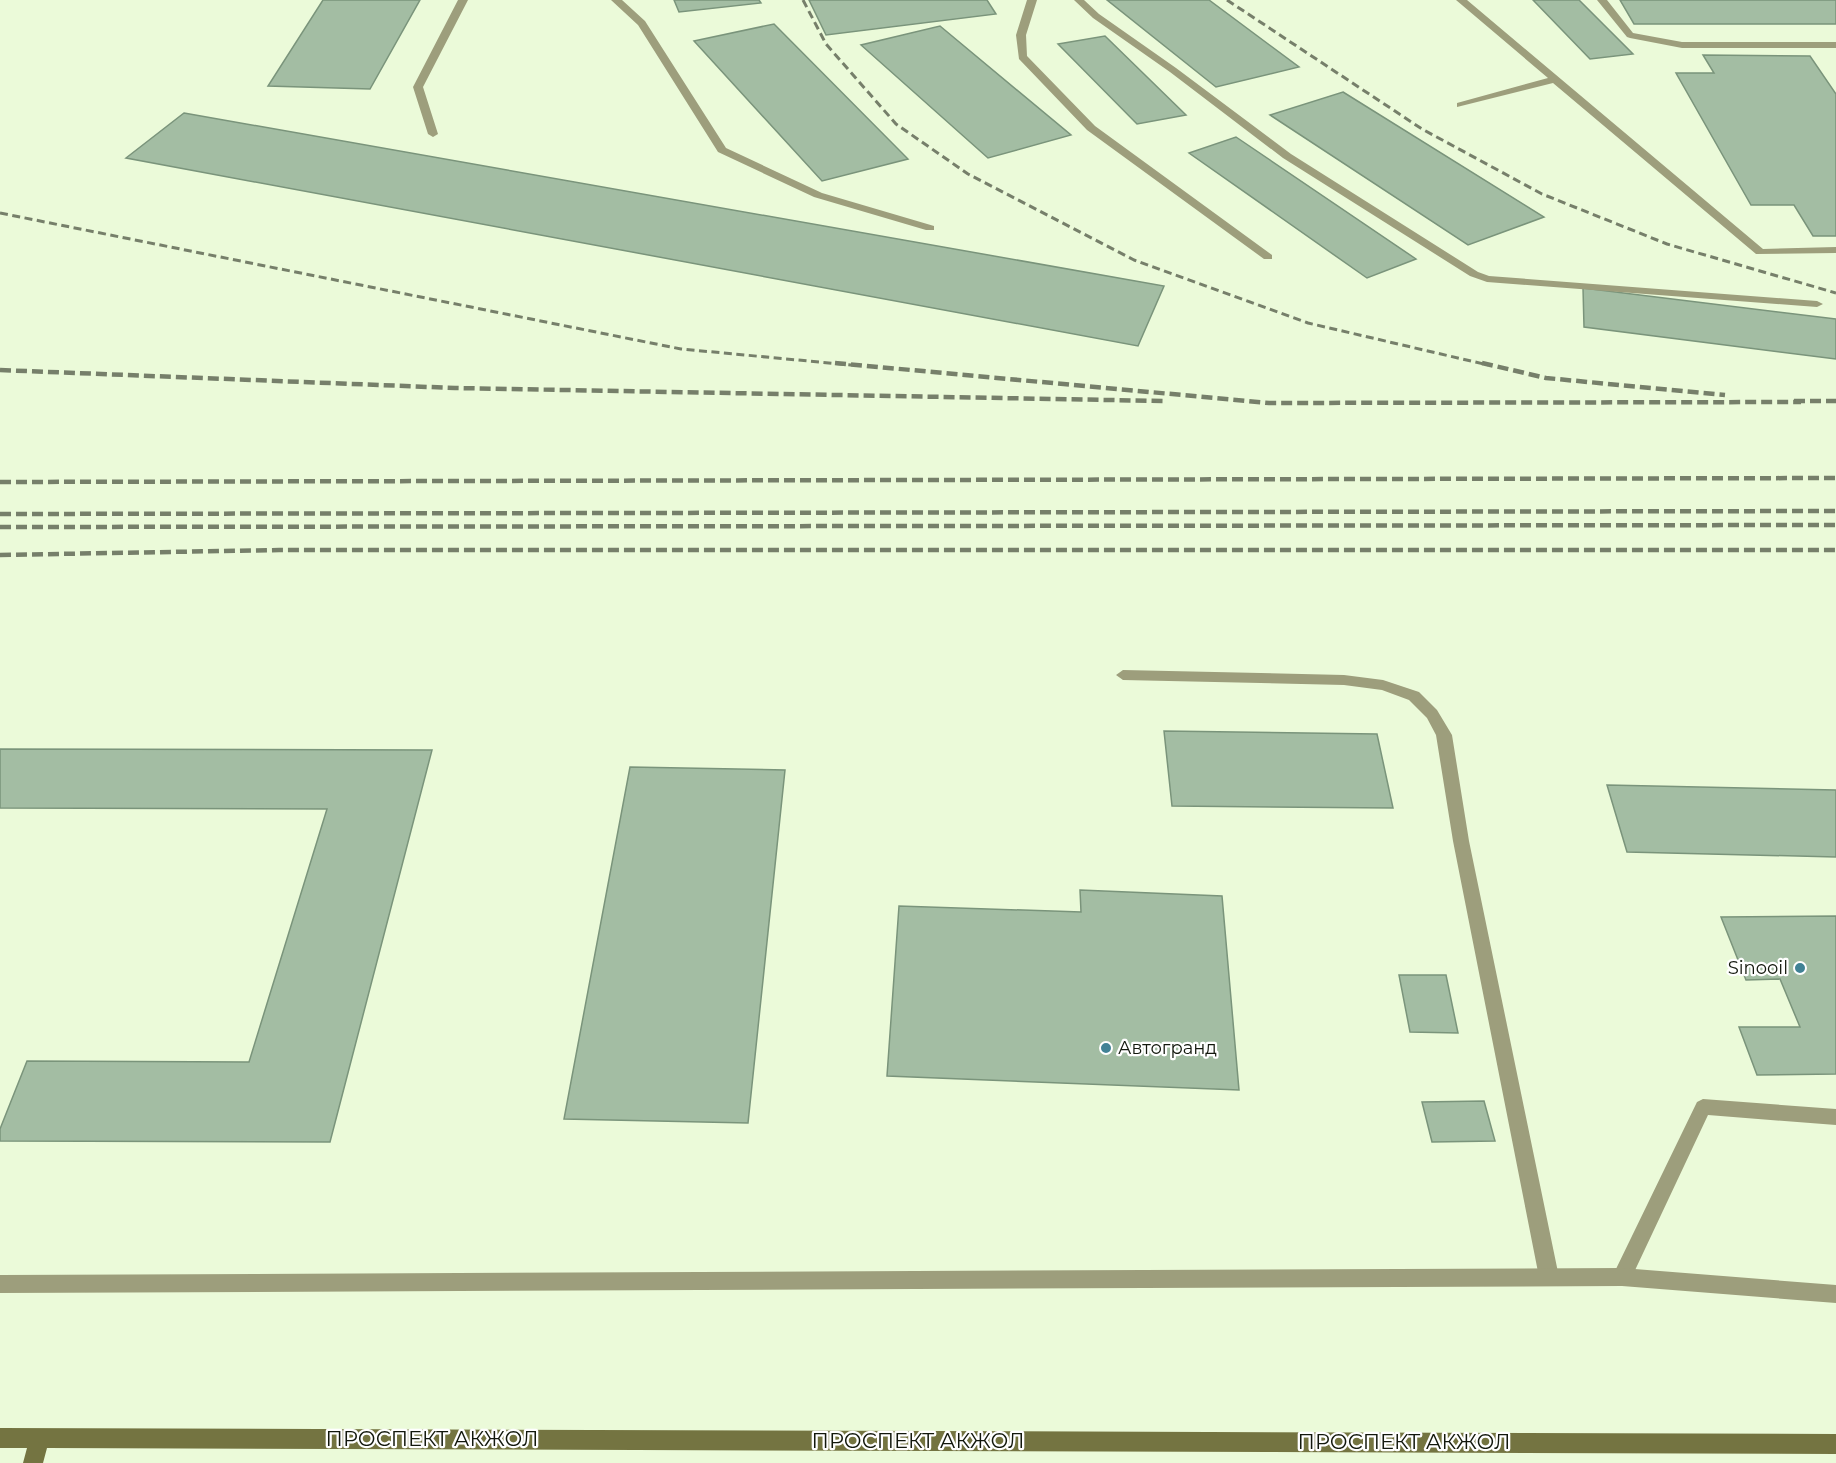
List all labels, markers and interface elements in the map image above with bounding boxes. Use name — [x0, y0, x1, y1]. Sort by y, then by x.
place label: Sinooil — [1728, 957, 1788, 979]
marker: Sinooil — [1793, 961, 1807, 975]
place label: Автогранд — [1118, 1037, 1217, 1059]
marker: Автогранд — [1099, 1041, 1113, 1055]
street label: ПРОСПЕКТ АКЖОЛ — [326, 1426, 538, 1451]
street label: ПРОСПЕКТ АКЖОЛ — [812, 1428, 1024, 1453]
street label: ПРОСПЕКТ АКЖОЛ — [1298, 1429, 1510, 1454]

